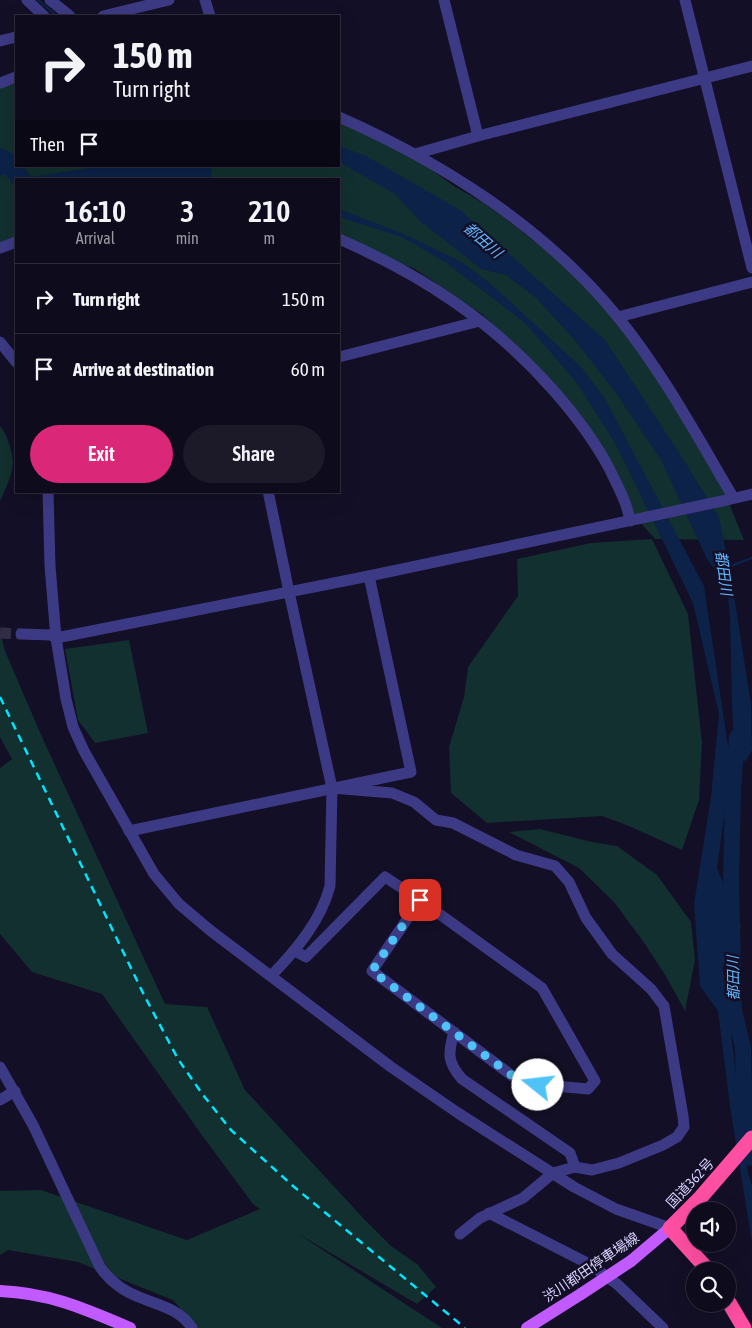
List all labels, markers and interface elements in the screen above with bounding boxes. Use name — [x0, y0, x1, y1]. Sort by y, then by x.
icon: right — [30, 35, 95, 100]
text: 150 m — [113, 35, 192, 75]
text: Turn right — [113, 76, 190, 102]
icon: arrive — [75, 130, 103, 158]
text: Then — [30, 133, 65, 155]
text: 16:10 — [64, 194, 126, 228]
text: 3 — [180, 194, 194, 228]
text: 210 — [248, 194, 290, 228]
water label: 都田川 — [460, 219, 507, 262]
text: Arrival — [76, 229, 115, 247]
text: min — [176, 229, 199, 247]
text: m — [264, 229, 275, 247]
icon: right — [30, 285, 58, 313]
text: Turn right — [73, 288, 140, 310]
text: 150 m — [282, 288, 325, 310]
icon: arrive — [30, 355, 58, 383]
text: Arrive at destination — [73, 358, 214, 380]
text: 60 m — [291, 358, 325, 380]
button: Exit — [30, 425, 173, 483]
button: Share — [183, 425, 325, 483]
water label: 都田川 — [712, 550, 736, 598]
pin — [399, 879, 441, 921]
icon: arrive — [406, 886, 434, 914]
water label: 都田川 — [724, 953, 742, 1001]
position arrow — [511, 1058, 563, 1110]
street label: 国道362号 — [663, 1155, 717, 1211]
map controls — [686, 1202, 736, 1312]
button: sound — [686, 1202, 736, 1252]
street label: 渋川都田停車場線 — [540, 1229, 642, 1305]
button: search — [686, 1262, 736, 1312]

